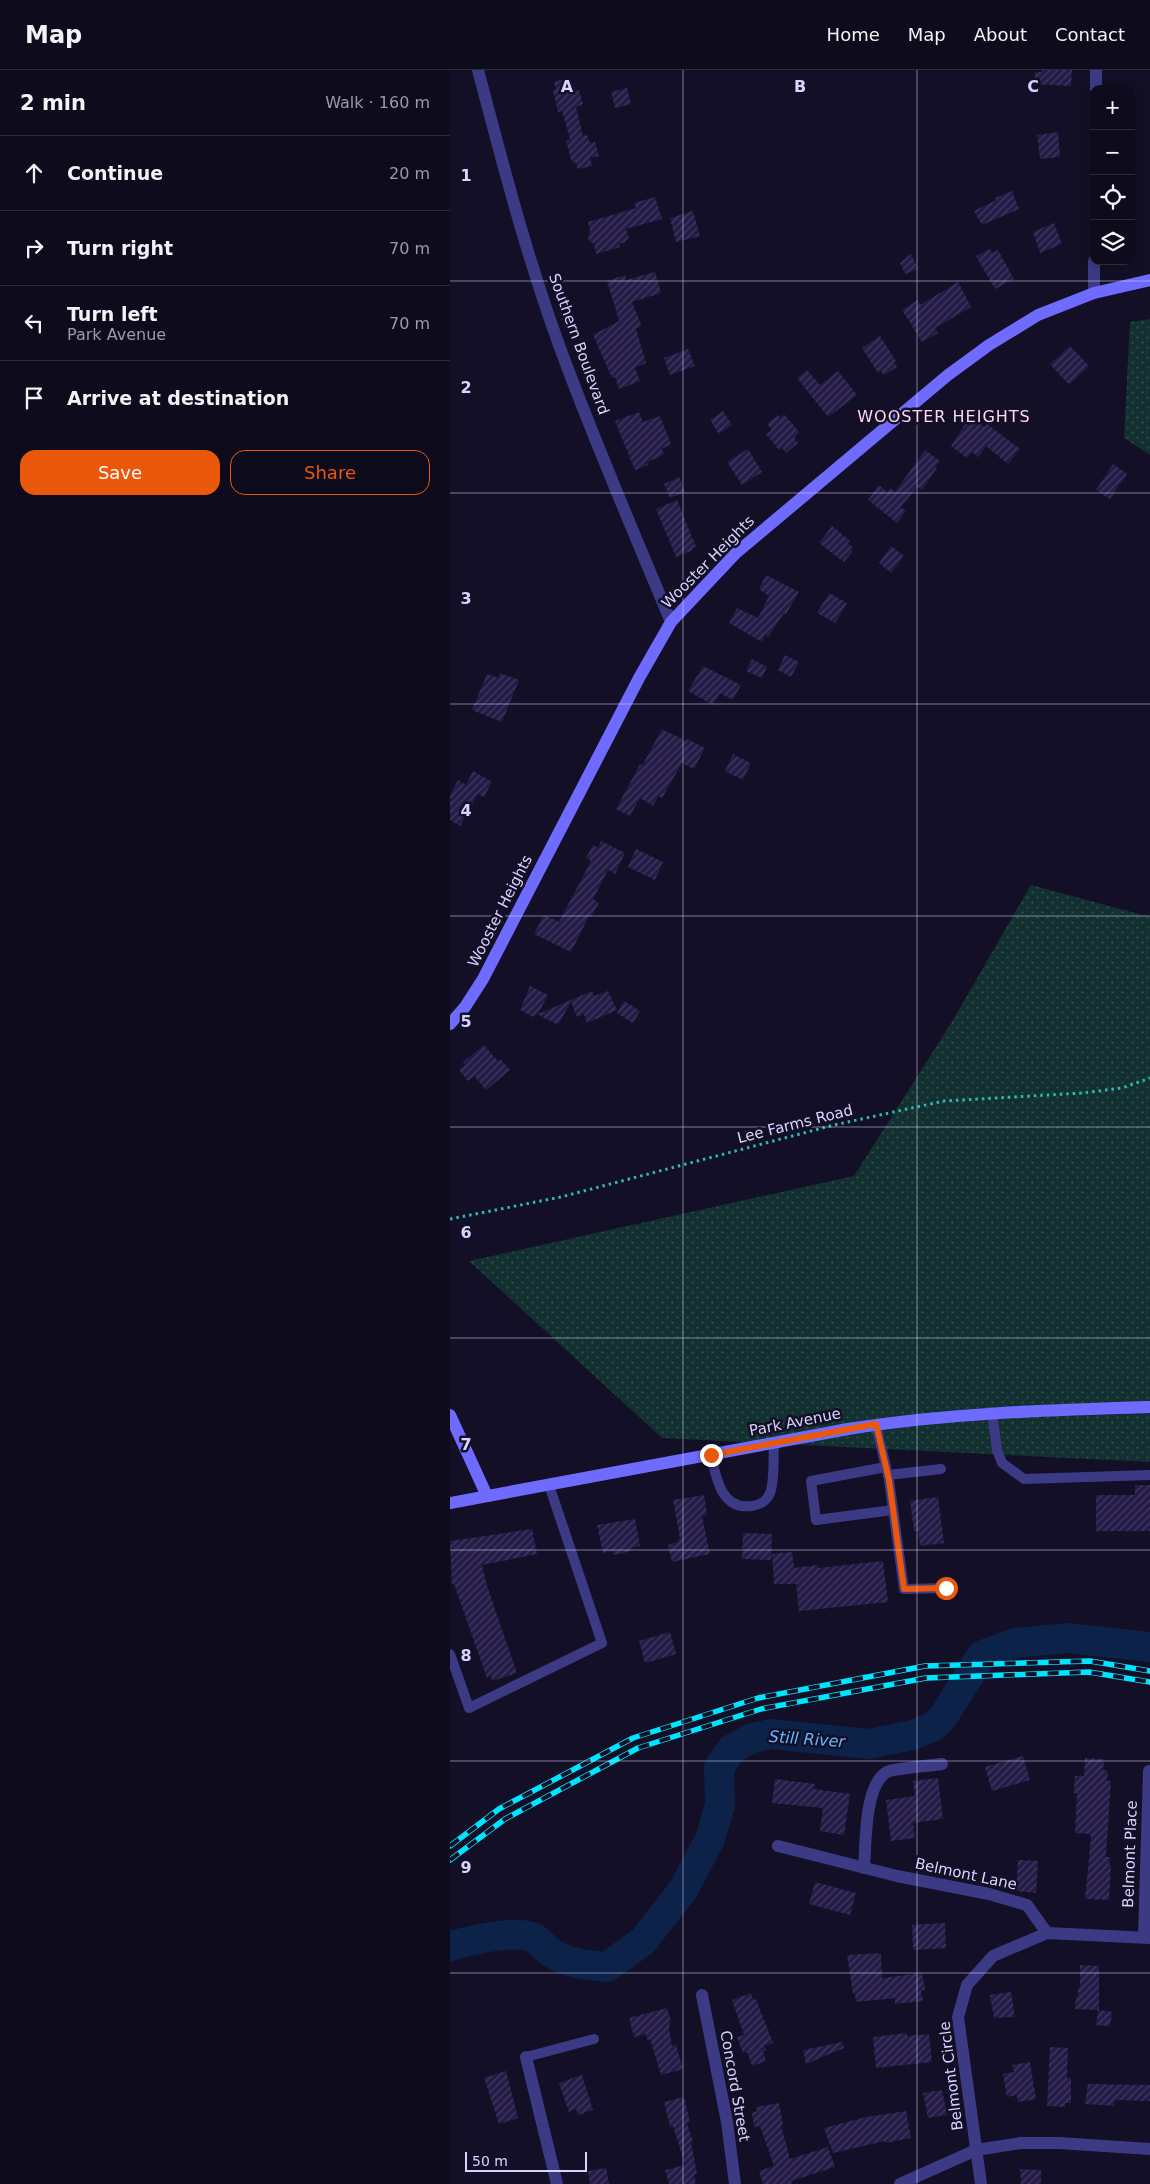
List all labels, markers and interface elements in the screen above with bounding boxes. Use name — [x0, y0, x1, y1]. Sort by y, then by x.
text: Map — [25, 21, 82, 49]
text: Home — [827, 24, 880, 45]
text: Map — [908, 24, 946, 45]
text: About — [974, 24, 1027, 45]
text: Contact — [1055, 24, 1125, 45]
text: A — [561, 77, 574, 96]
text: B — [794, 77, 806, 96]
text: C — [1027, 77, 1039, 96]
map controls — [1090, 85, 1135, 265]
button: + — [1090, 85, 1135, 130]
text: 2 min — [20, 91, 86, 115]
text: Walk · 160 m — [325, 93, 430, 112]
button: − — [1090, 130, 1135, 175]
icon: ahead — [20, 159, 48, 187]
text: Continue — [67, 162, 163, 184]
text: 20 m — [389, 164, 430, 183]
text: 1 — [460, 166, 472, 185]
button: locate — [1090, 175, 1135, 220]
button: layers — [1090, 220, 1135, 265]
icon: right — [20, 234, 48, 262]
text: Turn right — [67, 237, 173, 259]
text: 70 m — [389, 239, 430, 258]
street label: Southern Boulevard — [545, 271, 613, 417]
text: Turn left — [67, 303, 158, 325]
icon: left — [20, 309, 48, 337]
text: 70 m — [389, 314, 430, 333]
text: Park Avenue — [67, 325, 166, 344]
text: 2 — [460, 378, 472, 397]
icon: arrive — [20, 384, 48, 412]
text: Arrive at destination — [67, 387, 289, 409]
district label: WOOSTER HEIGHTS — [857, 407, 1031, 426]
button: Save — [20, 450, 220, 495]
button: Share — [230, 450, 430, 495]
street label: Wooster Heights — [658, 512, 758, 612]
text: 3 — [460, 589, 472, 608]
text: 4 — [460, 801, 472, 820]
street label: Wooster Heights — [464, 852, 536, 970]
text: 5 — [460, 1012, 472, 1031]
street label: Lee Farms Road — [735, 1101, 855, 1147]
text: 6 — [460, 1223, 472, 1242]
street label: Park Avenue — [748, 1404, 842, 1440]
text: 7 — [460, 1435, 472, 1454]
route end — [700, 1444, 723, 1467]
route start — [935, 1577, 958, 1600]
text: 8 — [460, 1646, 472, 1665]
water label: Still River — [768, 1727, 847, 1751]
street label: Belmont Place — [1119, 1800, 1141, 1908]
street label: Belmont Lane — [913, 1854, 1019, 1894]
text: 9 — [460, 1858, 472, 1877]
street label: Belmont Circle — [935, 2020, 967, 2132]
street label: Concord Street — [716, 2029, 754, 2143]
scale bar — [465, 2149, 588, 2172]
text: 50 m — [472, 2153, 508, 2169]

